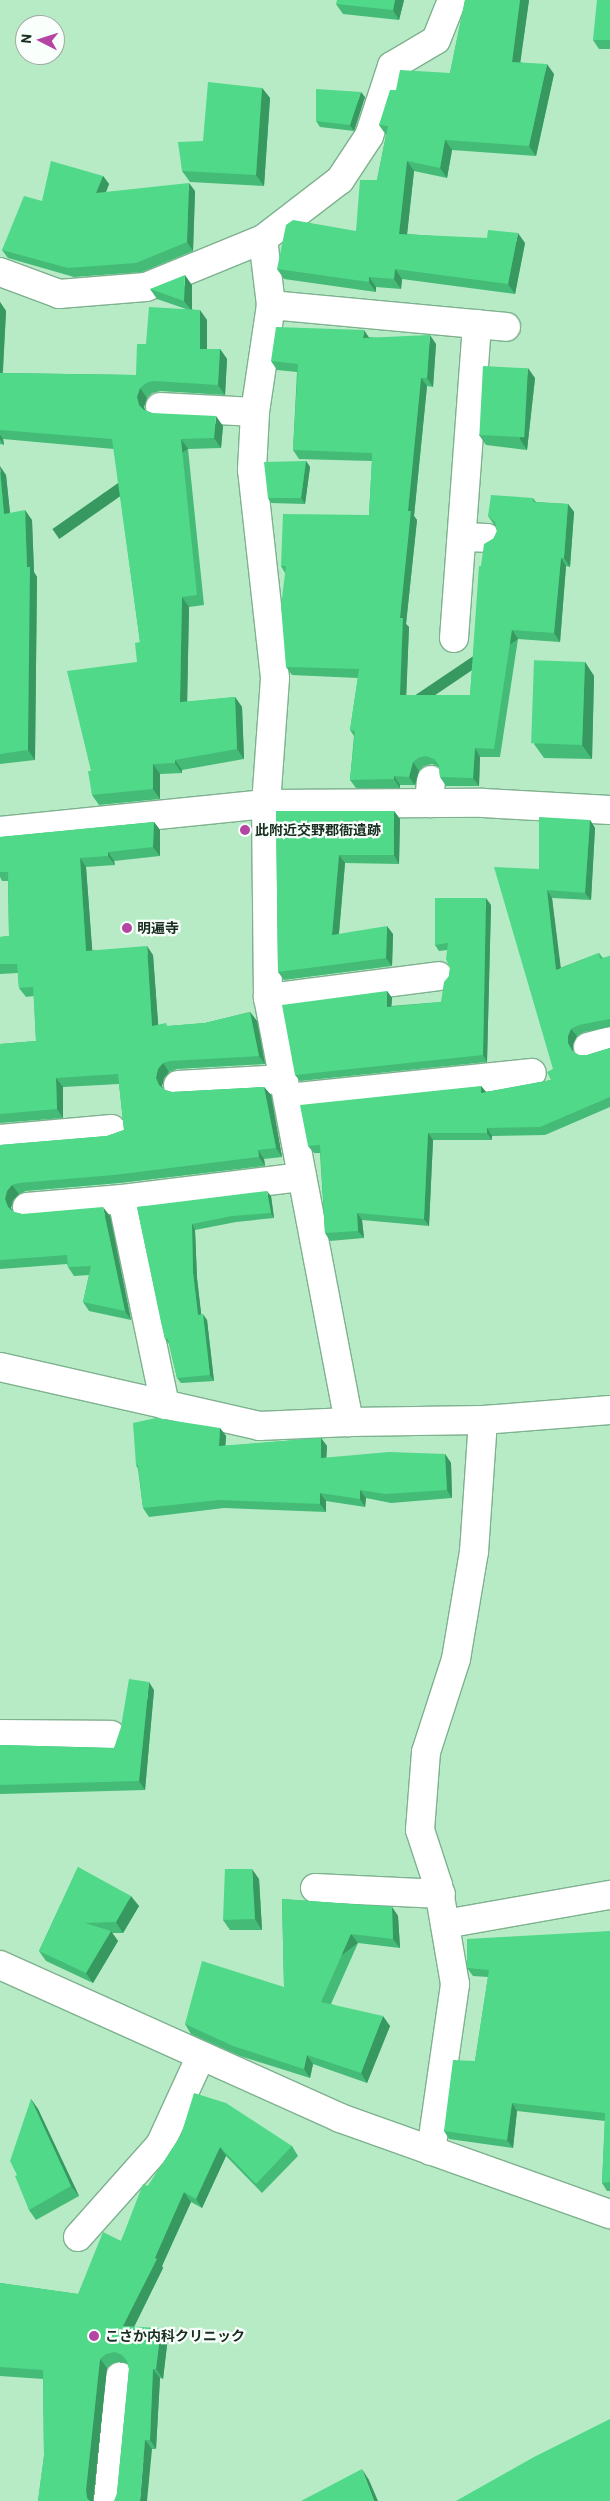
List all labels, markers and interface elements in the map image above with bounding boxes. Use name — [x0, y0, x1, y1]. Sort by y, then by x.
north arrow — [15, 15, 65, 65]
text: N — [17, 33, 34, 44]
place label: 此附近交野郡衙遺跡 — [255, 822, 381, 838]
marker: 此附近交野郡衙遺跡 — [239, 824, 251, 836]
place label: 明遍寺 — [137, 920, 179, 936]
marker: 明遍寺 — [121, 922, 133, 934]
place label: こさか内科クリニック — [105, 2328, 245, 2344]
marker: こさか内科クリニック — [87, 2329, 101, 2343]

